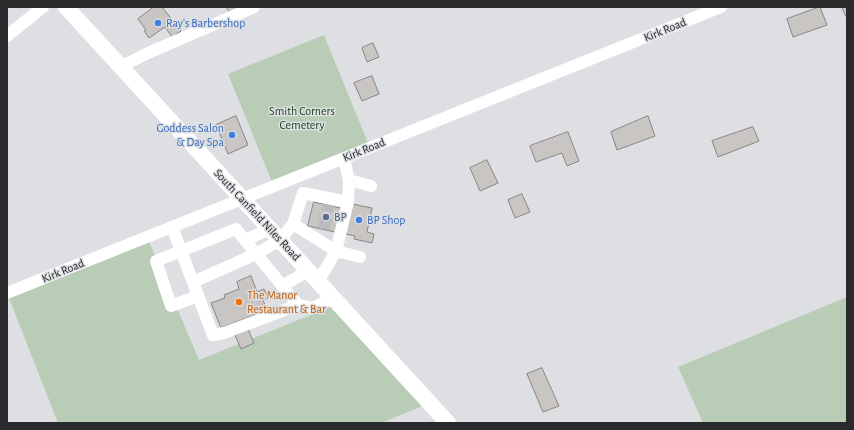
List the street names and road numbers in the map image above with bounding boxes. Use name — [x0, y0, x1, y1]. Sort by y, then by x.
street label: Kirk Road — [642, 15, 688, 45]
street label: Kirk Road — [341, 135, 387, 165]
street label: South Canfield Niles Road — [211, 166, 303, 264]
street label: Kirk Road — [40, 256, 86, 286]

